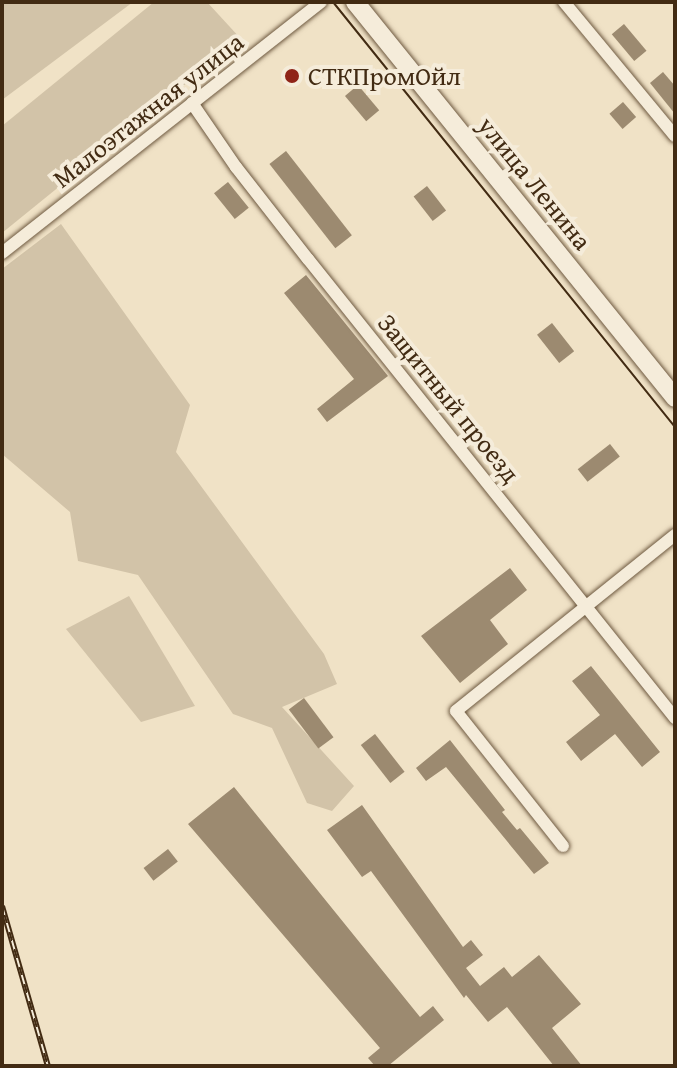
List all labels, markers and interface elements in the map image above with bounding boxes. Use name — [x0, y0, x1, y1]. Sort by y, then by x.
street label: Малоэтажная улица — [47, 26, 249, 194]
place label: СТКПромОйл — [308, 60, 461, 92]
marker: СТКПромОйл — [283, 67, 301, 85]
street label: улица Ленина — [472, 110, 598, 256]
street label: Защитный проезд — [371, 307, 527, 489]

